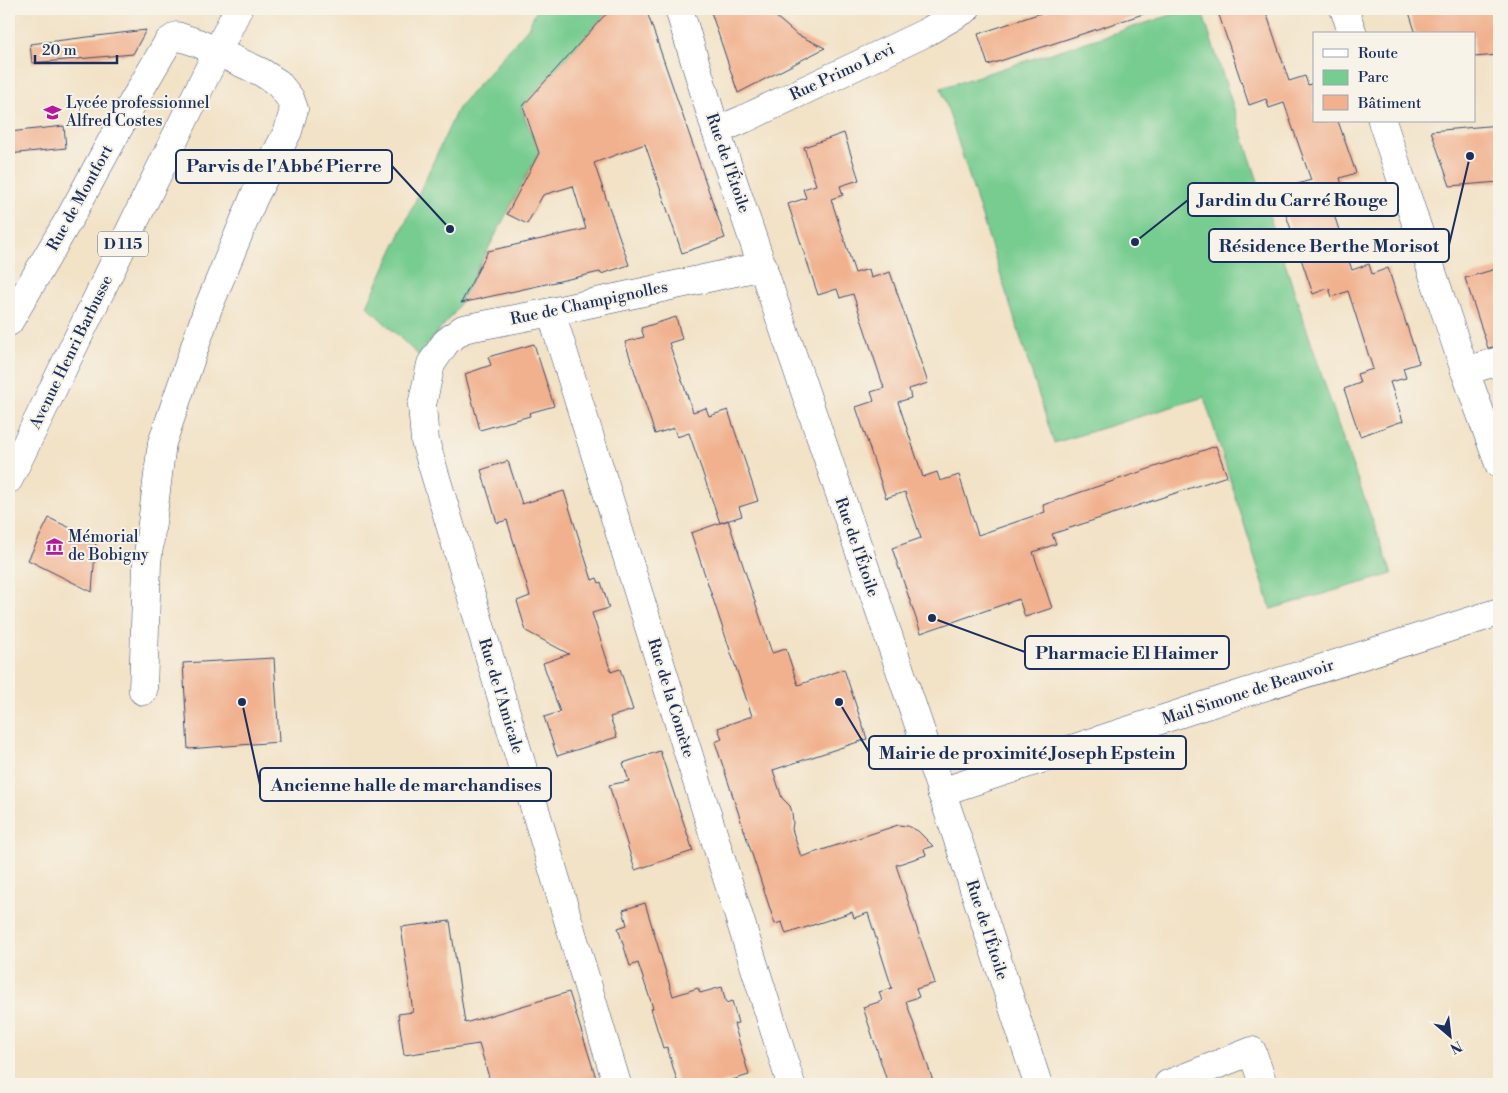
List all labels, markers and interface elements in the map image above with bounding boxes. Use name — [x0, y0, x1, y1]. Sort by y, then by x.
scale bar — [35, 32, 118, 64]
legend — [1313, 32, 1476, 122]
street label: Rue Primo Levi — [786, 39, 898, 105]
text: 20 m — [42, 41, 77, 60]
text: Route — [1358, 44, 1398, 63]
text: Parc — [1358, 68, 1389, 87]
place label: Lycée professionnel Alfred Costes — [65, 93, 210, 131]
text: Bâtiment — [1357, 94, 1422, 113]
school or university icon: Lycée professionnel Alfred Costes — [42, 102, 62, 122]
street label: Rue de l'Étoile — [702, 110, 756, 215]
street label: Rue de Montfort — [43, 141, 117, 254]
callout: Parvis de l'Abbé Pierre — [176, 150, 392, 183]
text: Parvis de l'Abbé Pierre — [186, 155, 382, 178]
callout: Jardin du Carré Rouge — [1188, 183, 1398, 216]
text: Jardin du Carré Rouge — [1195, 189, 1388, 212]
callout: Résidence Berthe Morisot — [1209, 229, 1449, 262]
road number: D 115 — [98, 232, 148, 256]
text: Résidence Berthe Morisot — [1219, 235, 1440, 258]
street label: Avenue Henri Barbusse — [25, 272, 117, 433]
street label: Rue de Champignolles — [508, 277, 670, 329]
street label: Rue de l'Étoile — [831, 494, 885, 599]
place label: Mémorial de Bobigny — [68, 527, 149, 565]
museum icon: Mémorial de Bobigny — [44, 536, 64, 556]
street label: Rue de l'Amicale — [474, 636, 528, 756]
street label: Rue de la Comète — [643, 636, 699, 760]
callout: Pharmacie El Haimer — [1025, 636, 1229, 669]
text: Pharmacie El Haimer — [1035, 642, 1219, 665]
street label: Mail Simone de Beauvoir — [1159, 655, 1337, 729]
callout: Mairie de proximité Joseph Epstein — [869, 736, 1186, 769]
text: Mairie de proximité Joseph Epstein — [879, 742, 1175, 765]
callout: Ancienne halle de marchandises — [260, 768, 551, 801]
text: Ancienne halle de marchandises — [270, 774, 542, 797]
street label: Rue de l'Étoile — [961, 877, 1014, 983]
north arrow — [1426, 1010, 1476, 1060]
text: N — [1447, 1036, 1465, 1057]

